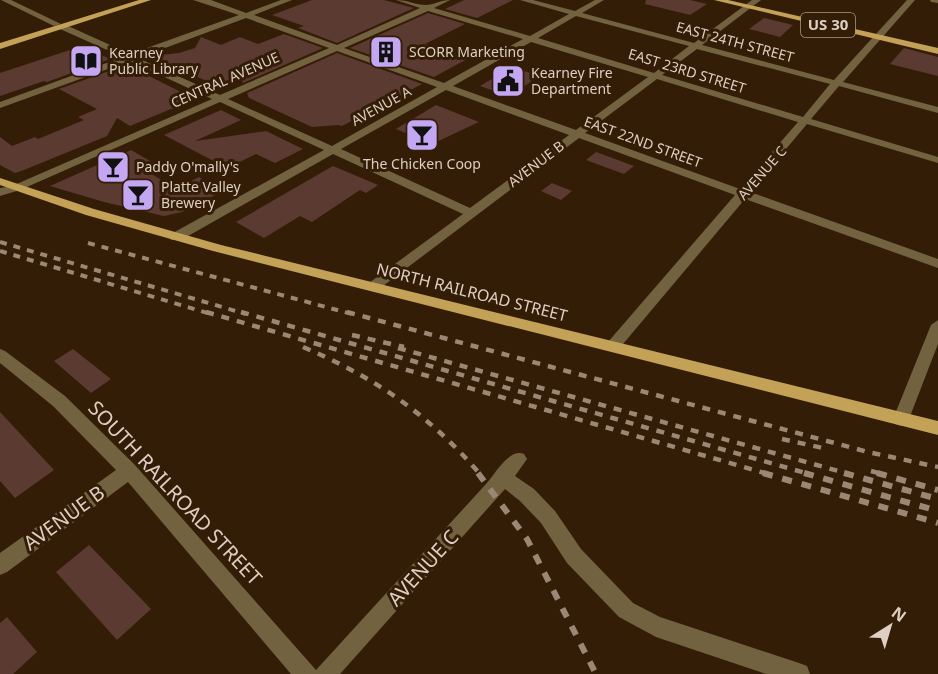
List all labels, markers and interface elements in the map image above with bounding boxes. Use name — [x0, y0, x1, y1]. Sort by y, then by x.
road number: US 30 — [801, 13, 855, 37]
street label: EAST 24TH STREET — [674, 17, 796, 66]
building icon: SCORR Marketing — [368, 34, 404, 70]
place label: SCORR Marketing — [409, 42, 525, 61]
library icon: Kearney Public Library — [68, 43, 104, 79]
place label: Kearney Public Library — [109, 43, 199, 78]
street label: EAST 23RD STREET — [626, 44, 748, 97]
street label: CENTRAL AVENUE — [168, 47, 282, 112]
public building icon: Kearney Fire Department — [490, 63, 526, 99]
place label: Kearney Fire Department — [531, 63, 613, 98]
street label: AVENUE A — [347, 81, 414, 130]
street label: EAST 22ND STREET — [582, 111, 705, 172]
bar icon: The Chicken Coop — [404, 117, 440, 153]
street label: AVENUE B — [504, 136, 568, 191]
street label: AVENUE C — [733, 142, 790, 204]
bar icon: Paddy O'mally's — [95, 149, 131, 185]
place label: The Chicken Coop — [363, 154, 481, 173]
place label: Paddy O'mally's — [136, 157, 240, 176]
bar icon: Platte Valley Brewery — [120, 177, 156, 213]
place label: Platte Valley Brewery — [161, 177, 241, 212]
street label: NORTH RAILROAD STREET — [374, 258, 570, 326]
street label: SOUTH RAILROAD STREET — [83, 395, 268, 591]
street label: AVENUE B — [18, 479, 110, 556]
street label: AVENUE C — [381, 523, 464, 612]
north arrow — [860, 596, 920, 656]
text: N — [887, 601, 911, 627]

